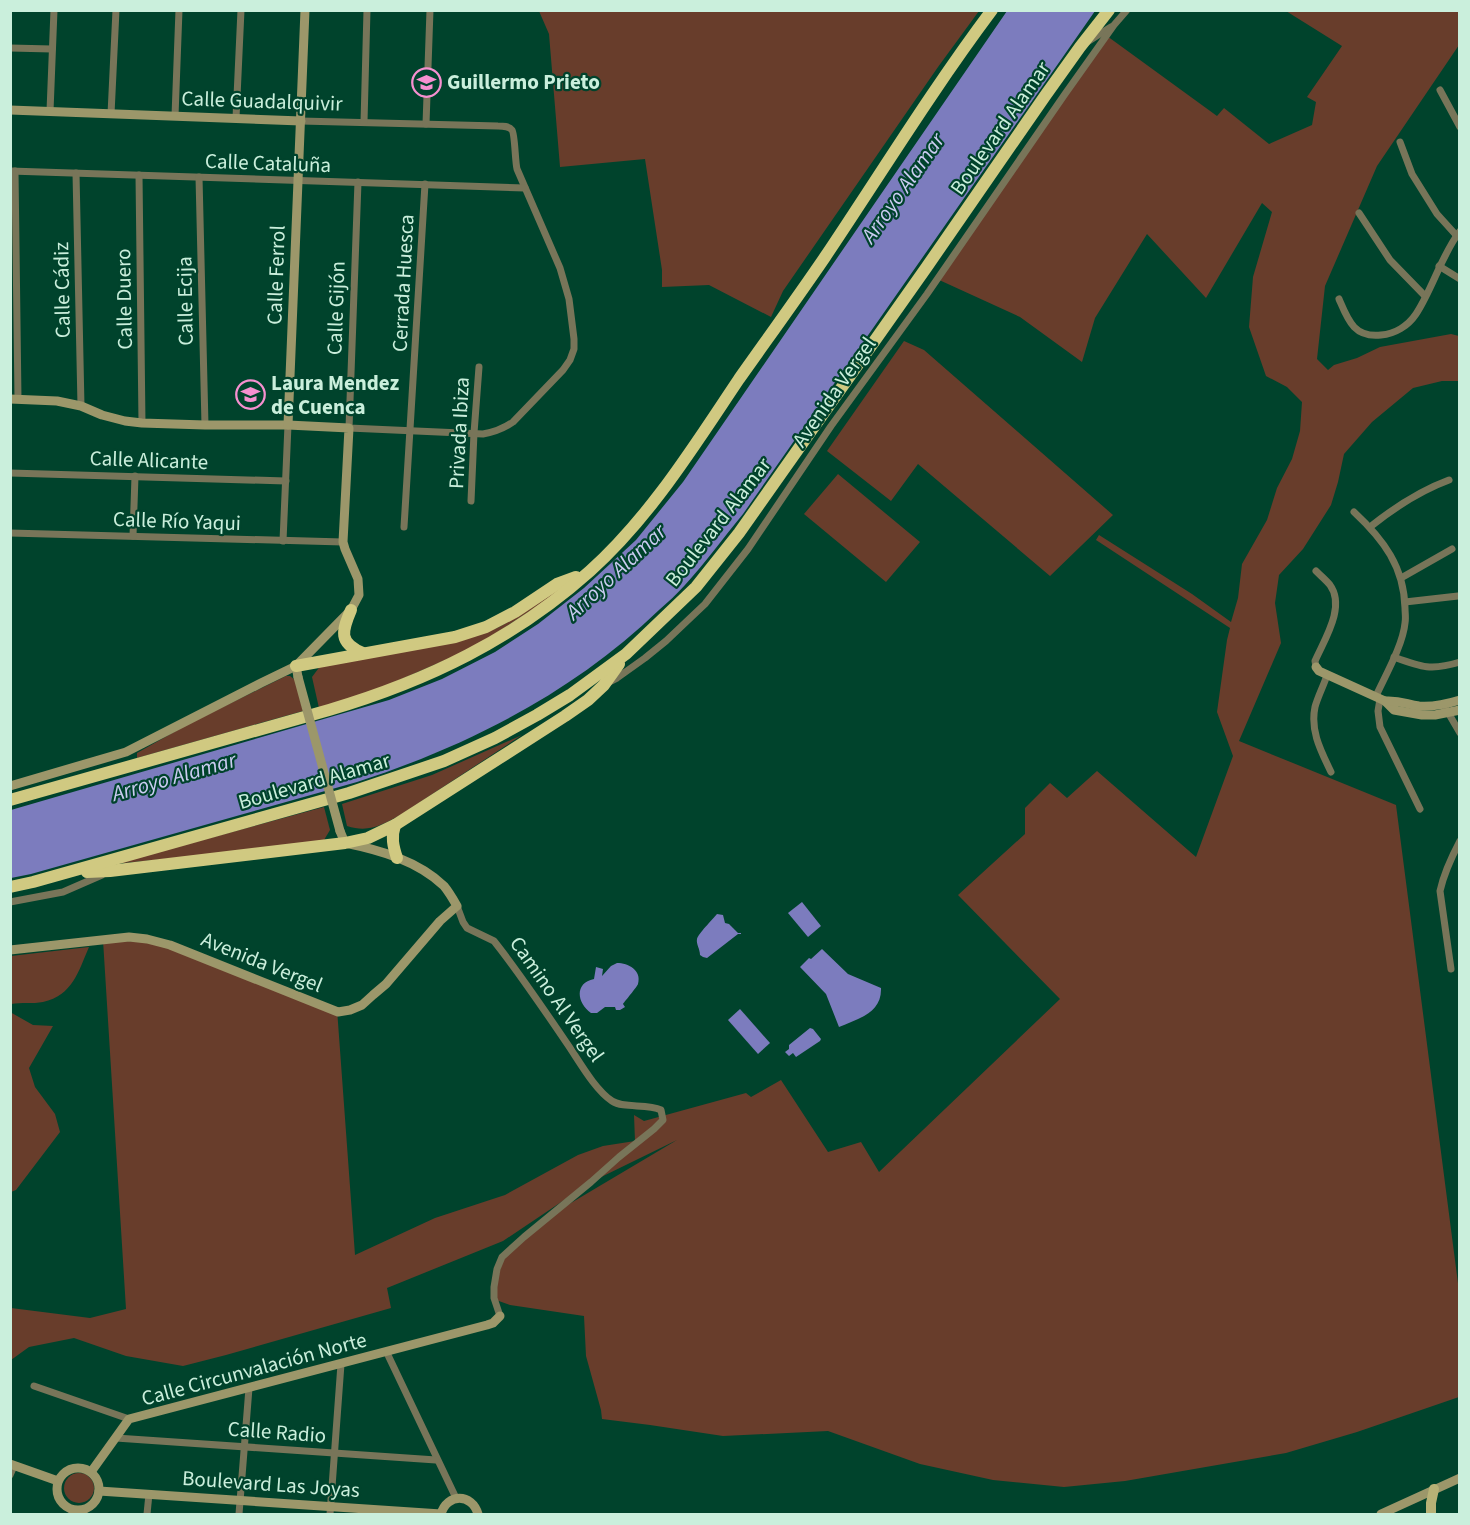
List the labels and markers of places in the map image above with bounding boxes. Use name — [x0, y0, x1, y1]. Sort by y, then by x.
school or university icon: Guillermo Prieto — [410, 66, 442, 98]
place label: Guillermo Prieto — [447, 67, 600, 97]
place label: Laura Mendez de Cuenca — [271, 368, 400, 422]
school or university icon: Laura Mendez de Cuenca — [234, 379, 266, 411]

